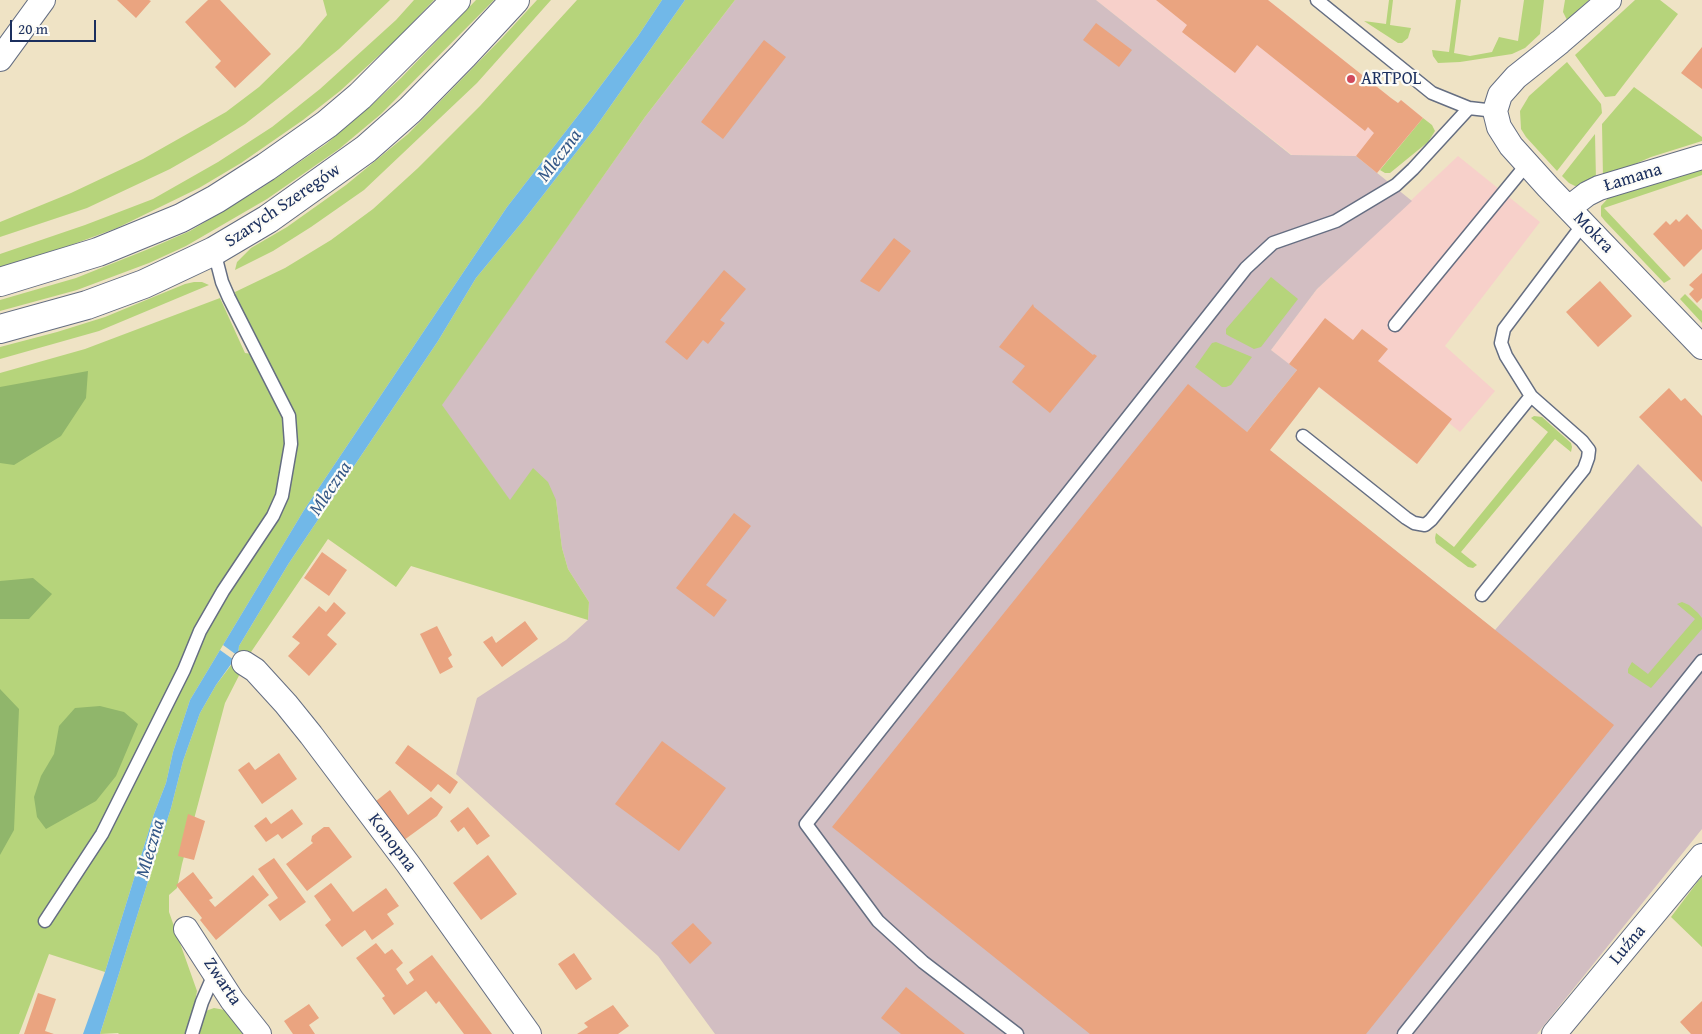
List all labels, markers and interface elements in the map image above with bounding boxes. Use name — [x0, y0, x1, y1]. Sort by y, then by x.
scale bar — [12, 10, 99, 42]
text: 20 m — [18, 18, 48, 39]
place label: ARTPOL — [1361, 68, 1421, 90]
marker: ARTPOL — [1345, 73, 1357, 85]
water label: Mleczna — [533, 125, 587, 187]
street label: Szarych Szeregów — [221, 159, 345, 253]
street label: Łamana — [1602, 159, 1664, 197]
street label: Mokra — [1568, 208, 1618, 258]
water label: Mleczna — [305, 458, 357, 520]
street label: Konopna — [363, 810, 421, 876]
water label: Mleczna — [132, 817, 170, 881]
street label: Luźna — [1605, 921, 1651, 969]
street label: Zwarta — [198, 954, 246, 1010]

